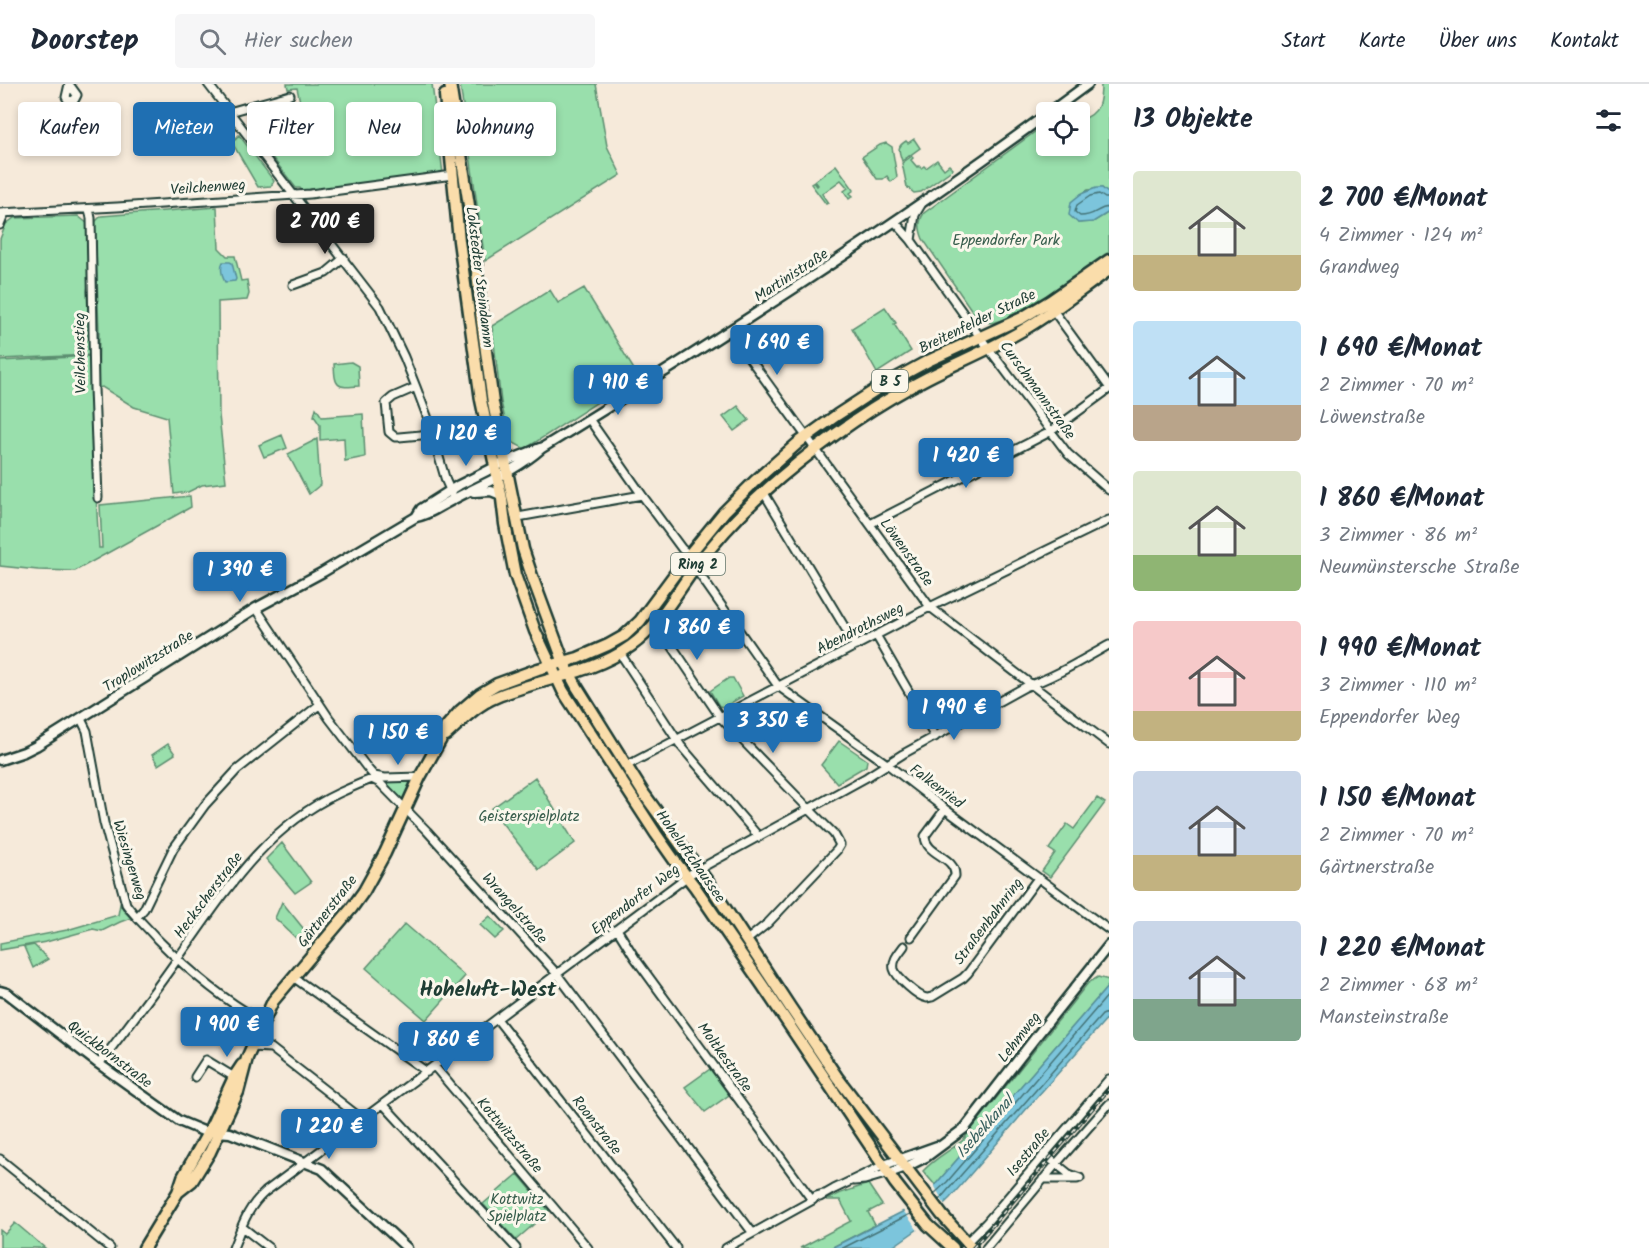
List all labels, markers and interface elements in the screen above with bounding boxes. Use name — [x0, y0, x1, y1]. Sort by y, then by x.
search box — [175, 14, 595, 68]
text: Doorstep — [30, 19, 139, 64]
text: Hier suchen — [244, 24, 353, 59]
icon: search — [196, 25, 229, 58]
text: Start — [1281, 25, 1326, 58]
text: Karte — [1359, 25, 1405, 58]
text: Über uns — [1438, 25, 1517, 58]
text: Kontakt — [1550, 25, 1619, 58]
text: 13 Objekte — [1133, 99, 1253, 141]
chip: Kaufen — [18, 102, 121, 156]
chip: Mieten — [133, 102, 235, 156]
chip: Filter — [247, 102, 334, 156]
chip: Neu — [346, 102, 422, 156]
chip: Wohnung — [434, 102, 556, 156]
map controls — [1036, 102, 1090, 156]
button: locate — [1036, 102, 1090, 156]
icon: filters — [1592, 104, 1625, 137]
street label: Veilchenweg — [170, 173, 247, 203]
text: 2 700 €/Monat — [1319, 178, 1488, 220]
icon: home — [1181, 195, 1253, 267]
pin: 2 700 € — [270, 204, 380, 255]
street label: Lokstedter Steindamm — [458, 205, 500, 349]
text: 2 700 € — [290, 207, 360, 239]
text: 4 Zimmer · 124 m² — [1319, 220, 1482, 252]
park label: Eppendorfer Park — [952, 229, 1061, 253]
street label: Martinistraße — [750, 243, 834, 309]
text: Grandweg — [1319, 252, 1400, 284]
street label: Breitenfelder Straße — [915, 283, 1040, 361]
street label: Veilchenstieg — [68, 312, 94, 394]
pin: 1 690 € — [722, 325, 832, 376]
text: 1 690 € — [744, 328, 810, 360]
text: 1 690 €/Monat — [1319, 328, 1482, 370]
street label: Curschmannstraße — [993, 336, 1081, 445]
icon: home — [1181, 345, 1253, 417]
pin: 1 910 € — [563, 365, 673, 416]
text: 1 910 € — [588, 368, 648, 400]
road number: B 5 — [872, 370, 908, 392]
text: 2 Zimmer · 70 m² — [1319, 370, 1473, 402]
text: Löwenstraße — [1319, 402, 1425, 434]
pin: 1 120 € — [411, 416, 521, 467]
text: 1 120 € — [435, 419, 497, 451]
pin: 1 420 € — [911, 438, 1021, 489]
text: 1 420 € — [933, 441, 999, 473]
text: 1 860 €/Monat — [1319, 478, 1484, 520]
icon: home — [1181, 495, 1253, 567]
street label: Löwenstraße — [873, 513, 939, 592]
text: 3 Zimmer · 86 m² — [1319, 520, 1477, 552]
pin: 1 390 € — [185, 552, 295, 603]
text: Neumünstersche Straße — [1319, 552, 1519, 584]
road number: Ring 2 — [671, 553, 725, 575]
text: 1 390 € — [207, 555, 273, 587]
street label: Abendrothsweg — [813, 597, 908, 661]
pin: 1 860 € — [642, 610, 752, 661]
text: 1 860 € — [663, 613, 731, 645]
street label: Troplowitzstraße — [98, 624, 199, 699]
text: 1 990 €/Monat — [1319, 628, 1481, 670]
icon: home — [1181, 645, 1253, 717]
text: 3 Zimmer · 110 m² — [1319, 670, 1477, 702]
pin: 1 990 € — [899, 690, 1009, 741]
text: 1 990 € — [922, 693, 986, 725]
text: Eppendorfer Weg — [1319, 702, 1460, 734]
pin: 3 350 € — [718, 703, 828, 754]
text: 3 350 € — [738, 706, 808, 738]
pin: 1 150 € — [343, 715, 453, 766]
text: 1 150 € — [368, 718, 428, 750]
street label: Falkenried — [904, 758, 969, 816]
text: 1 150 €/Monat — [1319, 778, 1476, 820]
icon: home — [1181, 795, 1253, 867]
park label: Geisterspielplatz — [478, 805, 580, 829]
street label: Hoheluftchaussee — [649, 805, 731, 908]
street label: Wiesingerweg — [105, 817, 153, 903]
text: 2 Zimmer · 70 m² — [1319, 820, 1473, 852]
street label: Heckscherstraße — [168, 847, 250, 944]
text: Gärtnerstraße — [1319, 852, 1434, 884]
street label: Eppendorfer Weg — [586, 858, 685, 941]
street label: Wrangelstraße — [476, 868, 553, 950]
street label: Gärtnerstraße — [292, 870, 364, 953]
street label: Straßenbahnring — [948, 873, 1030, 970]
text: 1 220 €/Monat — [1319, 928, 1485, 970]
icon: home — [1181, 945, 1253, 1017]
text: 2 Zimmer · 68 m² — [1319, 970, 1477, 1002]
district label: Hoheluft-West — [420, 974, 557, 1007]
text: Mansteinstraße — [1319, 1002, 1448, 1034]
pin: 1 900 € — [172, 1007, 282, 1058]
street label: Lehmweg — [992, 1007, 1047, 1068]
text: 1 900 € — [195, 1010, 259, 1042]
street label: Quickbornstraße — [62, 1015, 157, 1095]
street label: Moltkestraße — [690, 1018, 758, 1098]
pin: 1 860 € — [391, 1022, 501, 1073]
text: 1 860 € — [412, 1025, 480, 1057]
water label: Isebekkanal — [950, 1088, 1022, 1164]
street label: Roonstraße — [565, 1091, 627, 1161]
street label: Kottwitzstraße — [470, 1092, 548, 1179]
pin: 1 220 € — [274, 1109, 384, 1160]
text: 1 220 € — [295, 1112, 363, 1144]
street label: Isestraße — [1001, 1123, 1057, 1182]
park label: Kottwitz Spielplatz — [487, 1188, 547, 1229]

